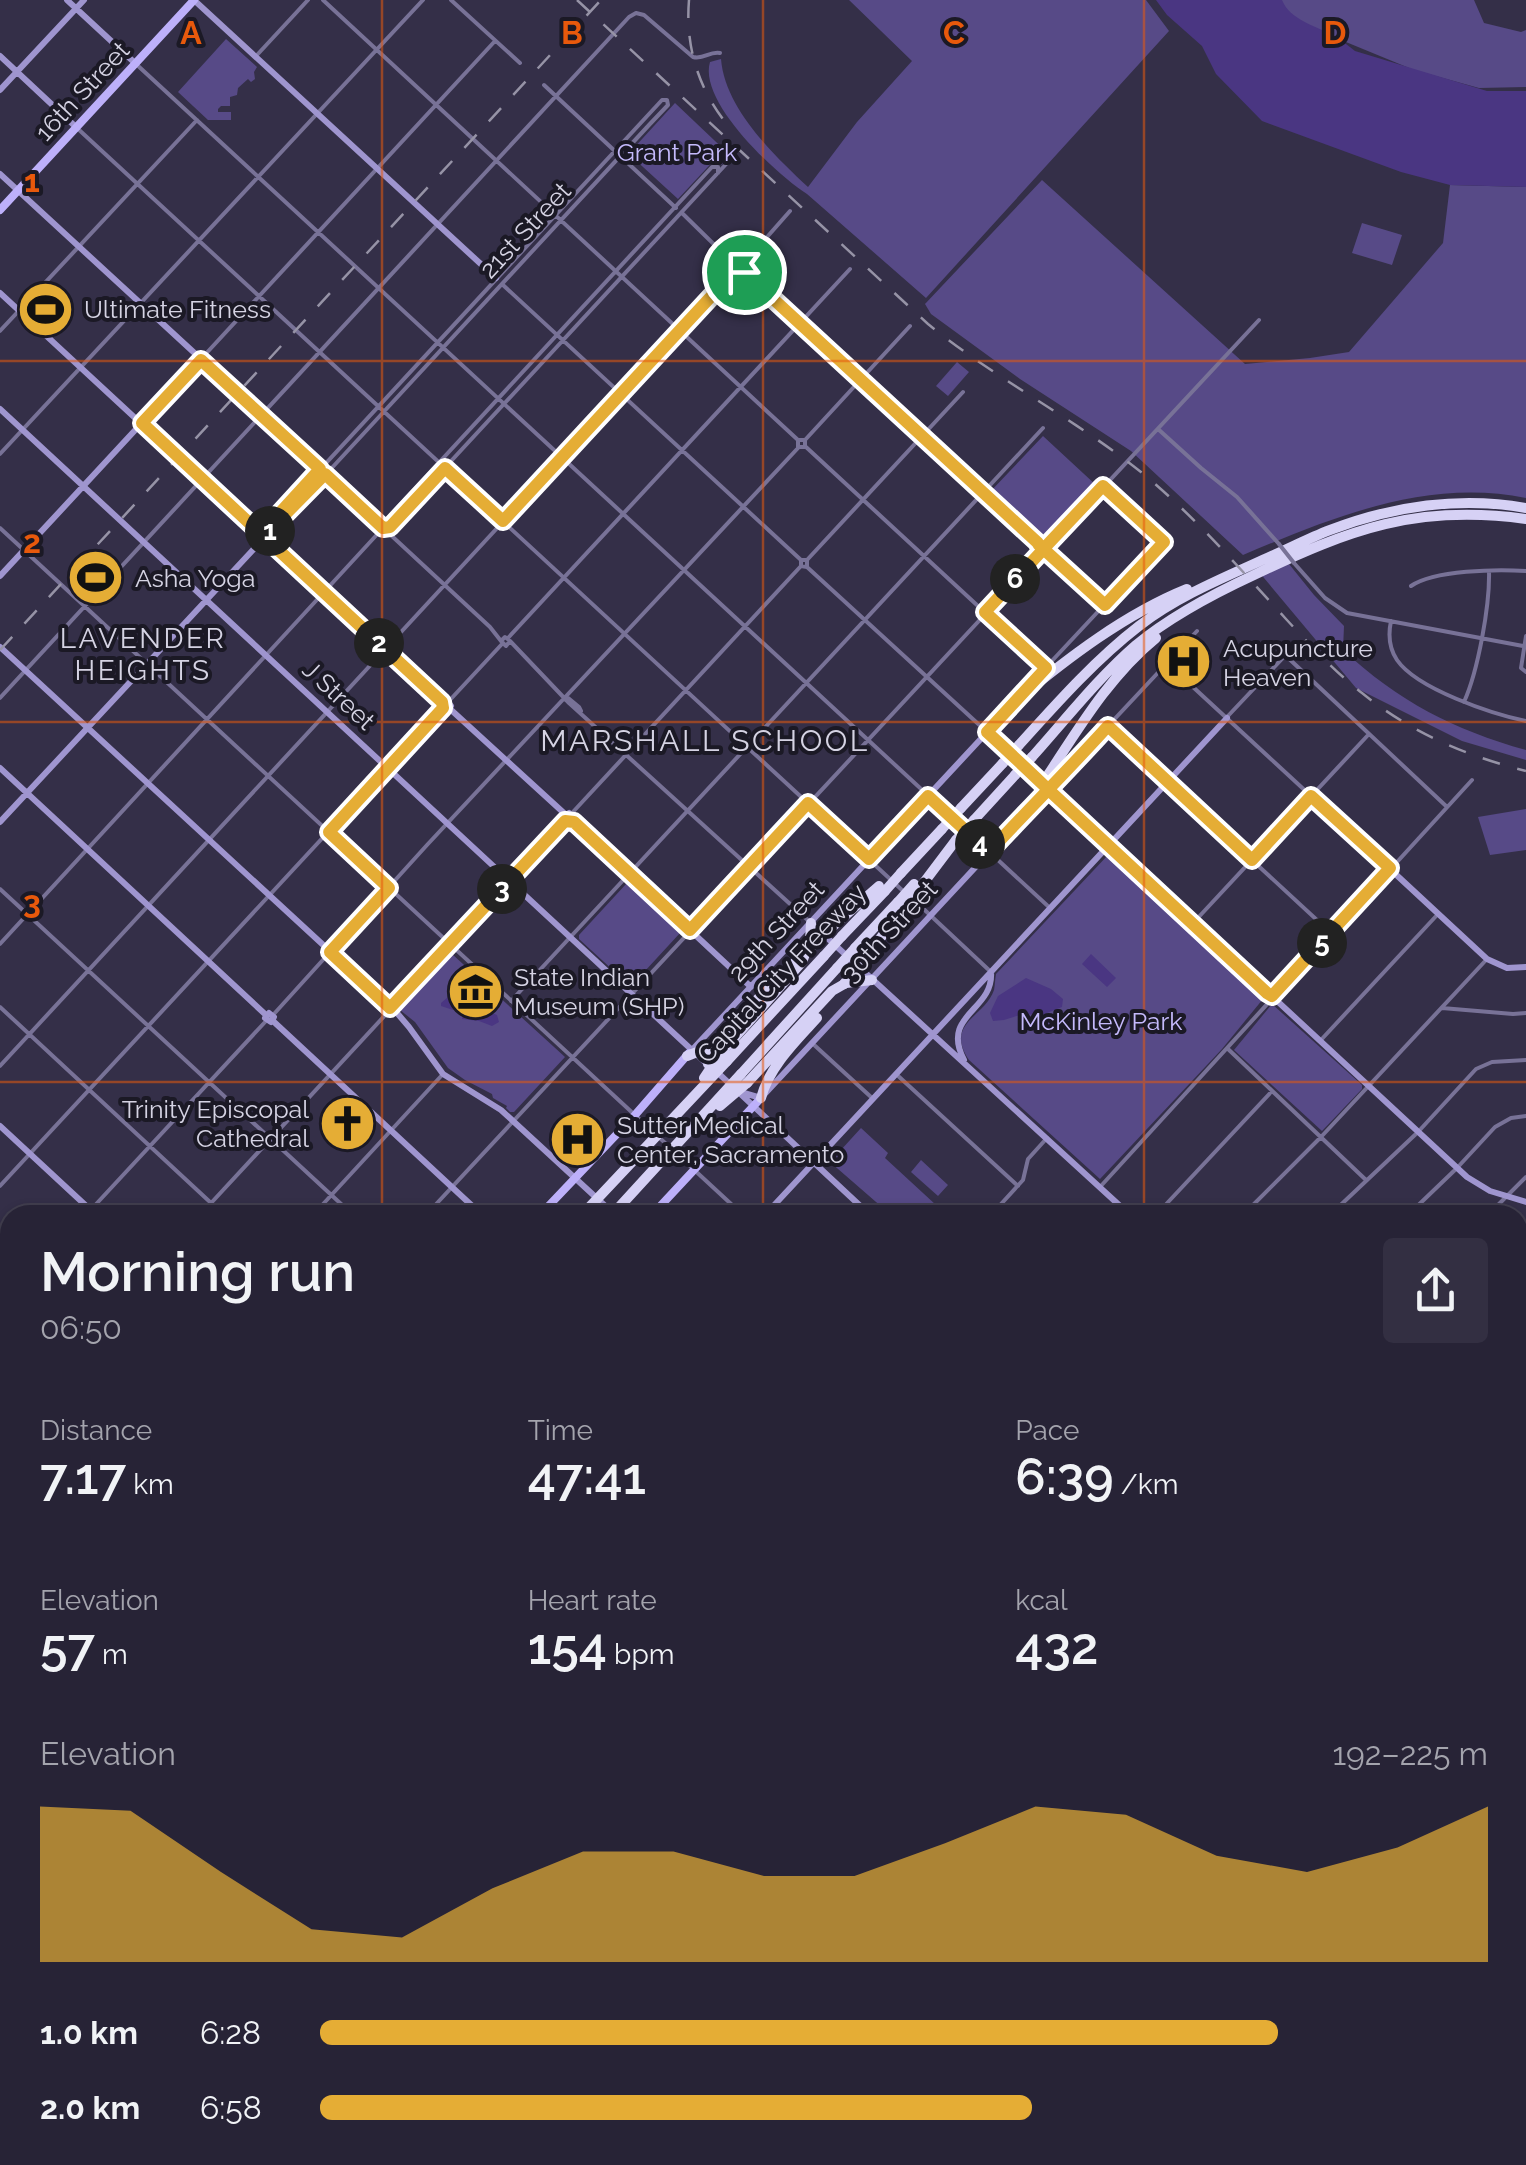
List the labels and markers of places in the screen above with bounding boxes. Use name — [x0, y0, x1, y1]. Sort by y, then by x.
pin — [702, 230, 787, 315]
sports icon: Ultimate Fitness — [15, 279, 75, 339]
place label: Ultimate Fitness — [84, 294, 271, 324]
pin: 1 — [245, 506, 295, 556]
sports icon: Asha Yoga — [66, 548, 126, 608]
pin: 6 — [990, 554, 1040, 604]
place label: Asha Yoga — [135, 563, 255, 593]
pin: 2 — [354, 618, 404, 668]
hospital icon: Acupuncture Heaven — [1154, 632, 1214, 692]
place label: Acupuncture Heaven — [1223, 633, 1373, 692]
pin: 4 — [955, 819, 1005, 869]
pin: 3 — [477, 864, 527, 914]
pin: 5 — [1297, 918, 1347, 968]
museum icon: State Indian Museum (SHP) — [445, 961, 505, 1021]
place label: State Indian Museum (SHP) — [514, 962, 684, 1021]
church icon: Trinity Episcopal Cathedral — [318, 1093, 378, 1153]
place label: Trinity Episcopal Cathedral — [122, 1094, 309, 1153]
hospital icon: Sutter Medical Center, Sacramento — [548, 1109, 608, 1169]
place label: Sutter Medical Center, Sacramento — [617, 1110, 844, 1169]

